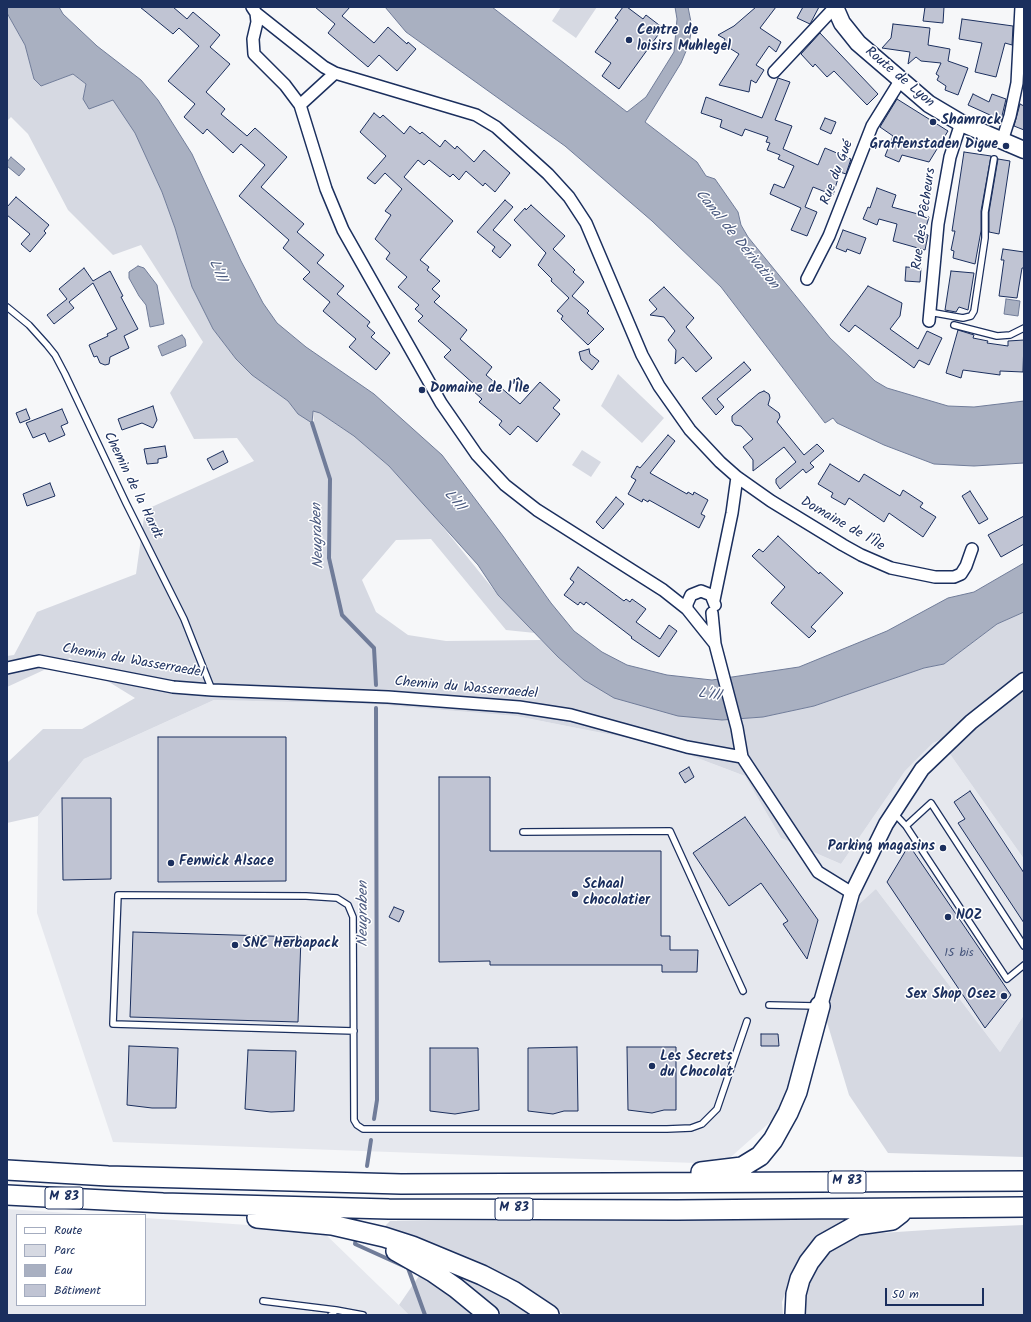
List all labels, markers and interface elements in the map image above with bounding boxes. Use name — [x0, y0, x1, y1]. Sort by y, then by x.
place label: Centre de loisirs Muhlegel — [637, 24, 731, 56]
marker: Centre de loisirs Muhlegel — [624, 35, 634, 45]
street label: Route de Lyon — [861, 44, 937, 112]
place label: Shamrock — [941, 114, 1000, 130]
marker: Shamrock — [928, 117, 938, 127]
street label: Rue du Gué — [818, 138, 858, 208]
place label: Graffenstaden Digue — [870, 138, 998, 154]
marker: Graffenstaden Digue — [1001, 141, 1011, 151]
street label: Rue des Pêcheurs — [910, 167, 940, 271]
water label: Canal de Dérivation — [690, 186, 782, 294]
water label: L'Ill — [203, 257, 229, 285]
place label: Domaine de l'Île — [430, 382, 529, 398]
marker: Domaine de l'Île — [417, 385, 427, 395]
street label: Chemin de la Hardt — [99, 430, 165, 542]
water label: L'Ill — [439, 487, 467, 515]
street label: Domaine de l'Île — [797, 494, 887, 556]
water label: Neugraben — [309, 503, 329, 569]
street label: Chemin du Wasserraedel — [61, 641, 205, 683]
street label: Chemin du Wasserraedel — [394, 674, 538, 704]
water label: L'Ill — [697, 685, 721, 707]
place label: Parking magasins — [828, 840, 935, 856]
marker: Parking magasins — [938, 843, 948, 853]
place label: Fenwick Alsace — [179, 855, 274, 871]
marker: Fenwick Alsace — [166, 858, 176, 868]
place label: Schaal chocolatier — [583, 878, 650, 910]
water label: Neugraben — [355, 881, 373, 947]
marker: Schaal chocolatier — [570, 889, 580, 899]
place label: NOZ — [956, 909, 983, 925]
marker: NOZ — [943, 912, 953, 922]
place label: SNC Herbapack — [243, 937, 338, 953]
marker: SNC Herbapack — [230, 940, 240, 950]
house number: 15 bis — [944, 947, 974, 961]
place label: Sex Shop Osez — [906, 988, 996, 1004]
marker: Sex Shop Osez — [999, 991, 1009, 1001]
place label: Les Secrets du Chocolat — [660, 1050, 733, 1082]
marker: Les Secrets du Chocolat — [647, 1061, 657, 1071]
road number: M 83 — [828, 1171, 866, 1193]
road number: M 83 — [45, 1187, 83, 1209]
road number: M 83 — [495, 1198, 533, 1220]
legend — [16, 1214, 146, 1306]
text: Route — [54, 1221, 82, 1240]
text: Parc — [54, 1241, 75, 1260]
text: Eau — [54, 1261, 72, 1280]
scale bar — [887, 1280, 986, 1306]
text: Bâtiment — [54, 1281, 101, 1300]
text: 50 m — [892, 1285, 919, 1304]

